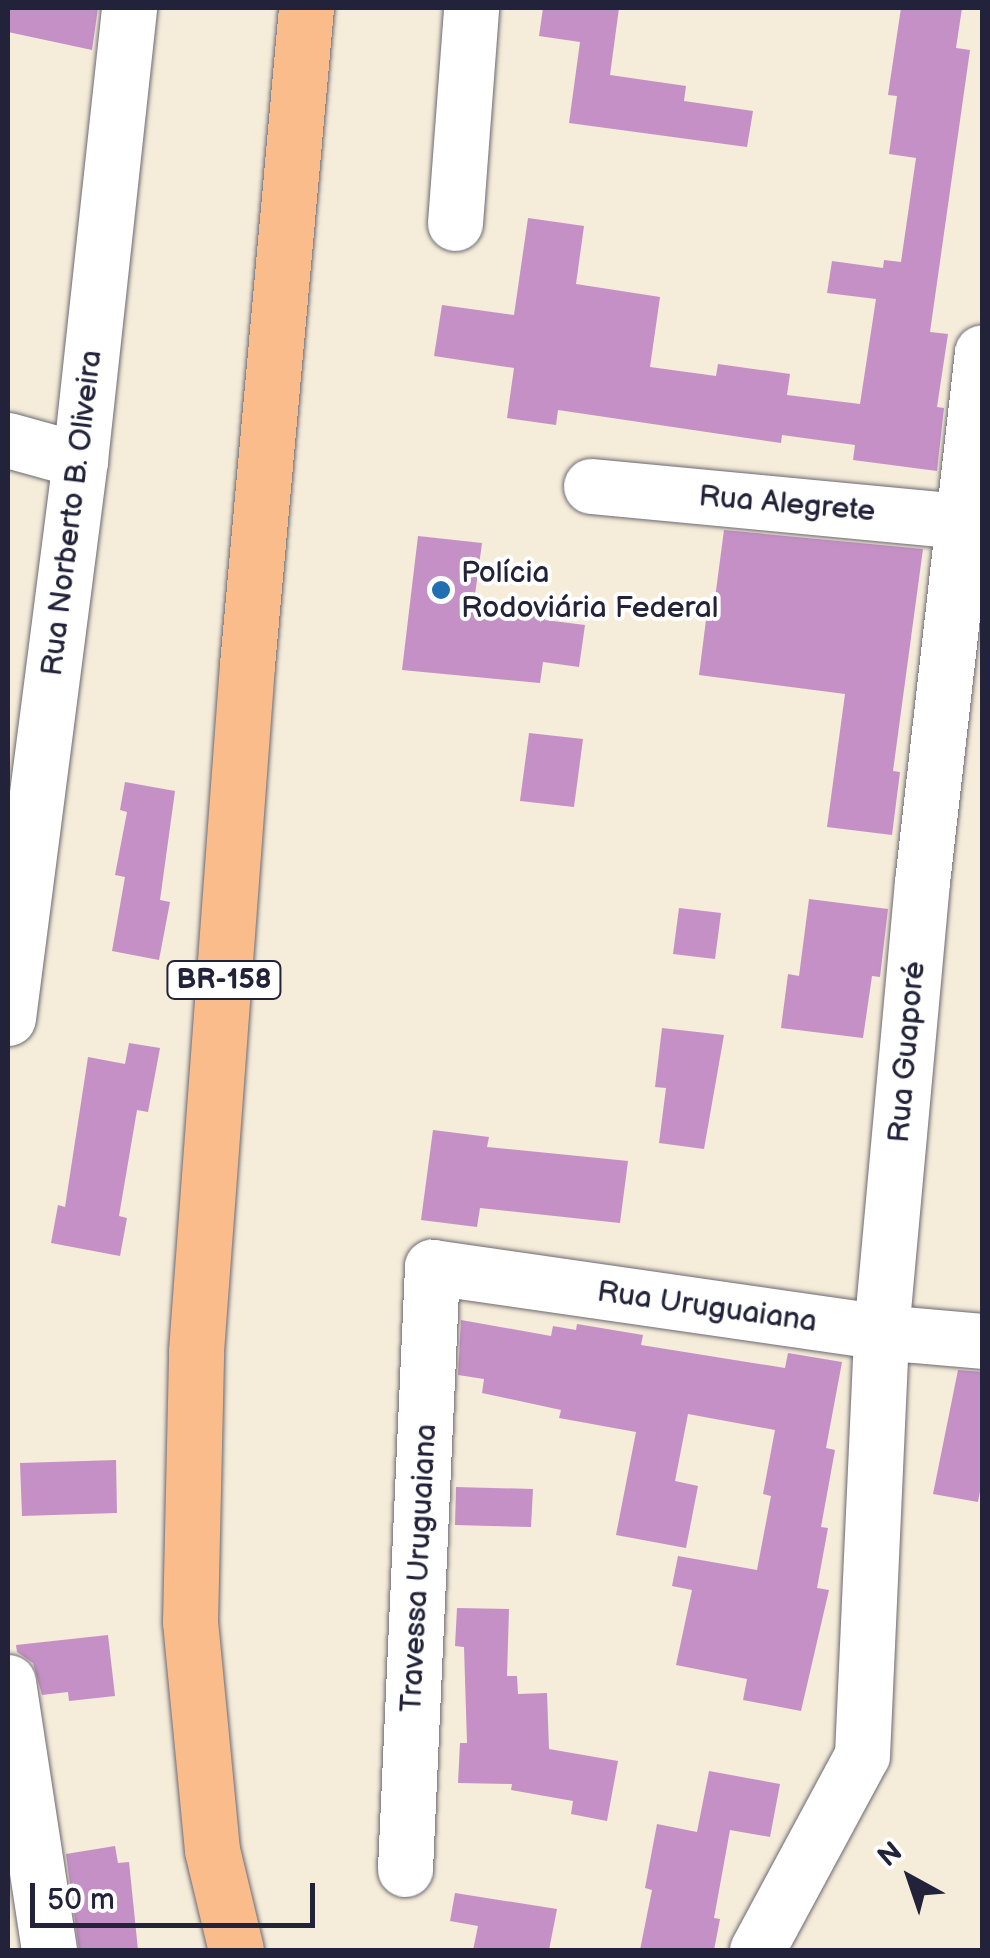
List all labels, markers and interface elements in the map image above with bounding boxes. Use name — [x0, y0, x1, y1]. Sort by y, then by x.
street label: Rua Norberto B. Oliveira — [34, 348, 110, 678]
street label: Rua Alegrete — [697, 478, 877, 530]
place label: Polícia Rodoviária Federal — [461, 555, 718, 626]
marker: Polícia Rodoviária Federal — [430, 579, 452, 601]
road number: BR-158 — [164, 957, 284, 1003]
street label: Rua Guaporé — [881, 960, 933, 1144]
street label: Rua Uruguaiana — [595, 1274, 819, 1340]
street label: Travessa Uruguaiana — [393, 1423, 445, 1713]
north arrow — [860, 1828, 960, 1928]
text: N — [872, 1835, 909, 1874]
scale bar — [35, 1863, 320, 1925]
text: 50 m — [47, 1882, 115, 1918]

